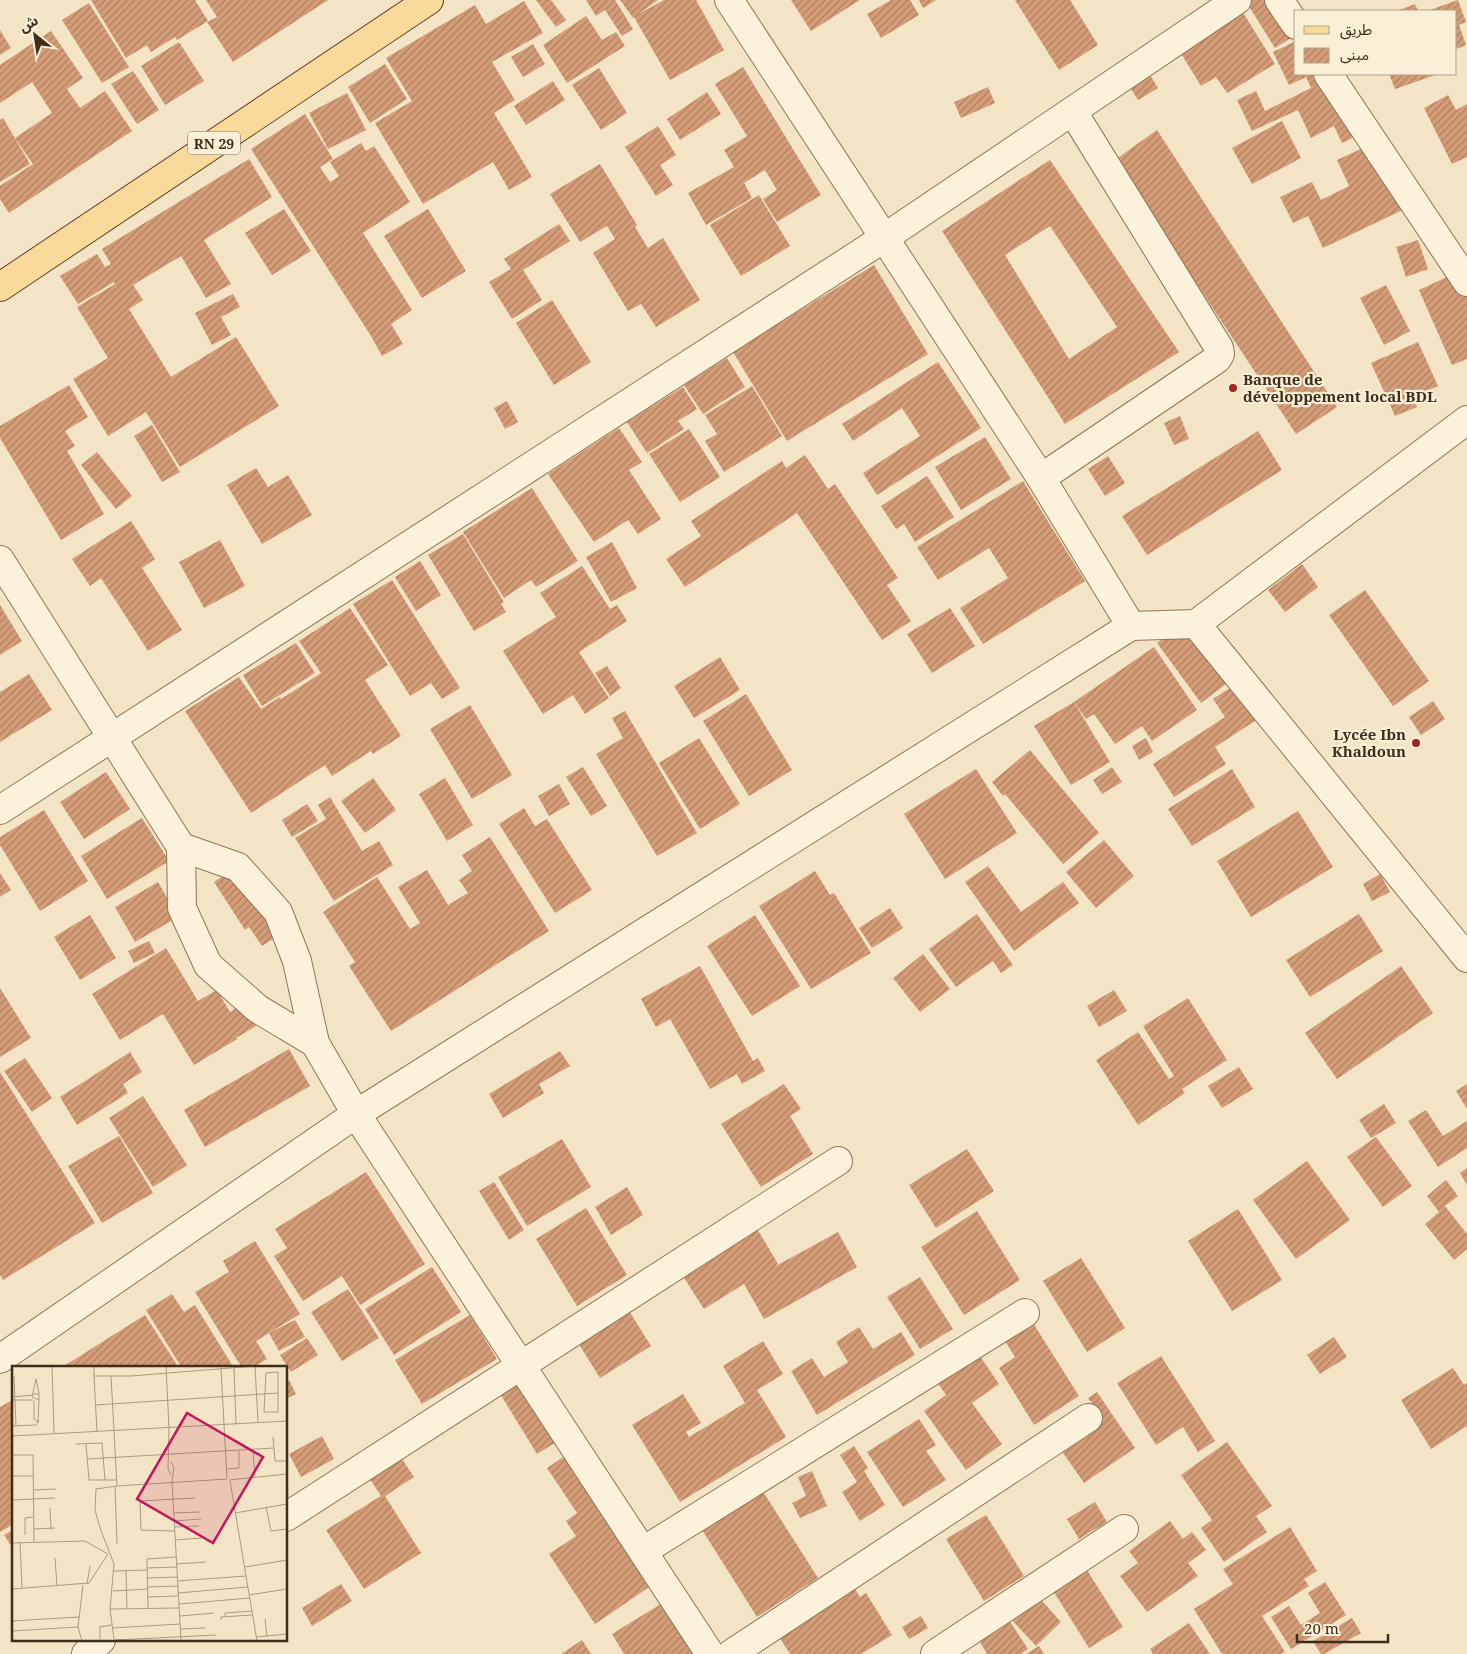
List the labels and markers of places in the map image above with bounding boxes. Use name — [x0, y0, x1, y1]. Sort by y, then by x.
place label: Banque de développement local BDL — [1243, 369, 1437, 406]
marker: Banque de développement local BDL — [1227, 382, 1239, 394]
place label: Lycée Ibn Khaldoun — [1332, 724, 1406, 761]
marker: Lycée Ibn Khaldoun — [1410, 737, 1422, 749]

